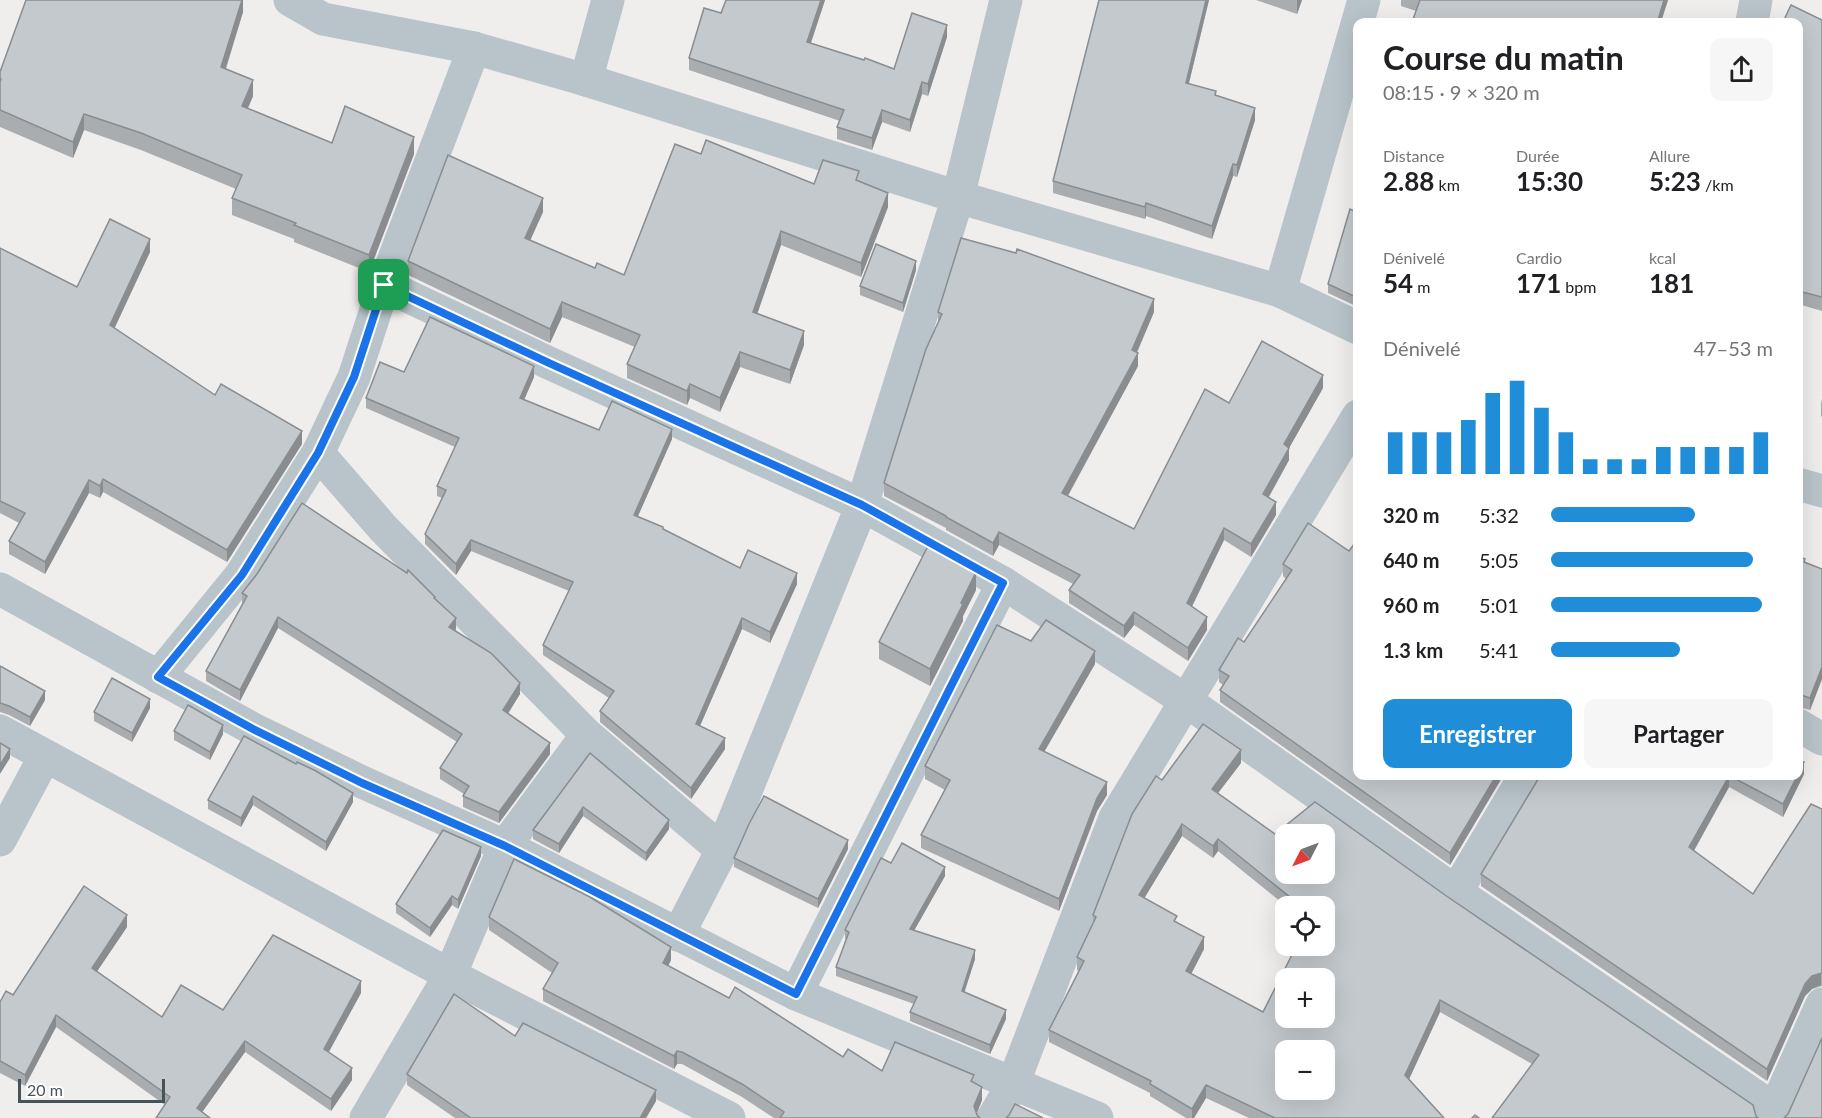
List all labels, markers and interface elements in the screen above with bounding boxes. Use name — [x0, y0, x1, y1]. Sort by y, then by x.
text: Course du matin — [1383, 37, 1624, 77]
button: share — [1710, 38, 1773, 101]
text: 08:15 · 9 × 320 m — [1383, 80, 1540, 104]
text: Distance — [1383, 146, 1444, 165]
text: Durée — [1516, 146, 1559, 165]
text: Allure — [1649, 146, 1690, 165]
text: 2.88 — [1383, 165, 1434, 197]
text: 15:30 — [1516, 165, 1583, 197]
text: 5:23 — [1649, 165, 1701, 197]
text: km — [1434, 175, 1460, 194]
text: /km — [1701, 175, 1734, 194]
text: Dénivelé — [1383, 248, 1445, 267]
text: Cardio — [1516, 248, 1562, 267]
text: kcal — [1649, 248, 1676, 267]
pin — [358, 259, 409, 310]
text: 54 — [1383, 267, 1413, 299]
text: 171 — [1516, 267, 1561, 299]
text: 181 — [1649, 267, 1694, 299]
icon: arrive — [367, 268, 400, 301]
text: m — [1413, 277, 1430, 296]
text: bpm — [1561, 277, 1596, 296]
text: Dénivelé — [1383, 336, 1460, 360]
text: 47–53 m — [1693, 336, 1773, 360]
text: 320 m — [1383, 503, 1439, 527]
text: 5:32 — [1479, 503, 1519, 527]
text: 640 m — [1383, 548, 1439, 572]
text: 5:05 — [1479, 548, 1519, 572]
text: 960 m — [1383, 593, 1439, 617]
text: 5:01 — [1479, 593, 1519, 617]
text: 1.3 km — [1383, 638, 1443, 662]
text: 5:41 — [1479, 638, 1519, 662]
button: Enregistrer — [1383, 699, 1572, 768]
button: Partager — [1584, 699, 1773, 768]
north arrow — [1275, 824, 1335, 884]
map controls — [1275, 824, 1335, 1100]
button: locate — [1275, 896, 1335, 956]
button: + — [1275, 968, 1335, 1028]
button: − — [1275, 1040, 1335, 1100]
scale bar — [18, 1076, 165, 1104]
text: 20 m — [27, 1080, 63, 1099]

